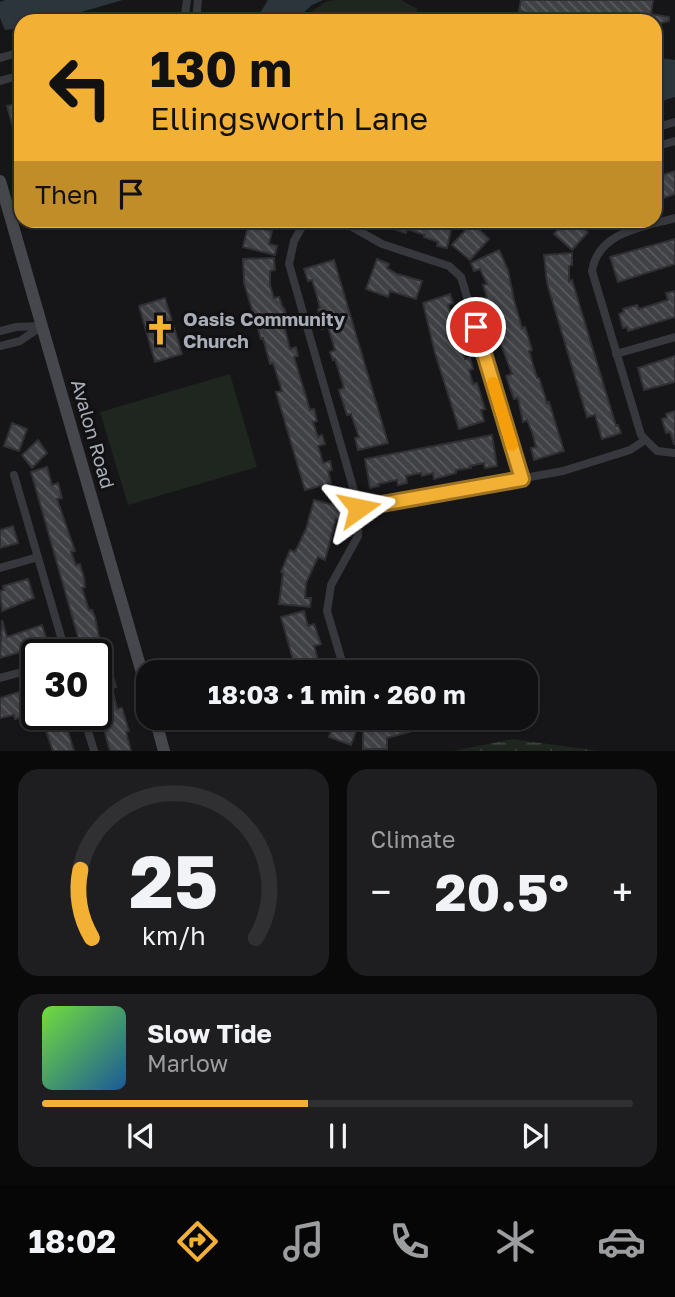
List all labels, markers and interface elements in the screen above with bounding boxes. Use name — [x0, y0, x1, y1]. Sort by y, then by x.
text: 130 m — [150, 39, 292, 98]
icon: left — [35, 42, 126, 133]
text: Ellingsworth Lane — [150, 99, 428, 137]
icon: arrive — [112, 175, 150, 213]
text: Then — [35, 179, 98, 210]
pin — [446, 297, 506, 357]
place label: Oasis Community Church — [183, 307, 346, 352]
icon: arrive — [457, 308, 495, 346]
church icon: Oasis Community Church — [143, 313, 177, 347]
street label: Avalon Road — [67, 377, 120, 491]
position arrow — [322, 471, 396, 545]
speed limit sign: 30 — [21, 639, 112, 730]
text: 18:03 · 1 min · 260 m — [208, 679, 466, 710]
text: Climate — [371, 825, 455, 853]
text: 25 — [129, 838, 218, 925]
text: 20.5° — [435, 860, 569, 922]
text: − — [371, 869, 391, 914]
text: + — [612, 869, 633, 914]
text: km/h — [141, 920, 205, 951]
text: Slow Tide — [147, 1018, 272, 1049]
text: Marlow — [147, 1049, 228, 1077]
icon: previous — [122, 1117, 160, 1155]
icon: pause — [319, 1117, 357, 1155]
icon: next — [516, 1117, 554, 1155]
icon: directions — [173, 1217, 222, 1266]
icon: music — [279, 1217, 328, 1266]
icon: phone — [385, 1217, 434, 1266]
icon: climate — [491, 1217, 540, 1266]
icon: car — [597, 1217, 646, 1266]
text: 18:02 — [29, 1222, 116, 1260]

